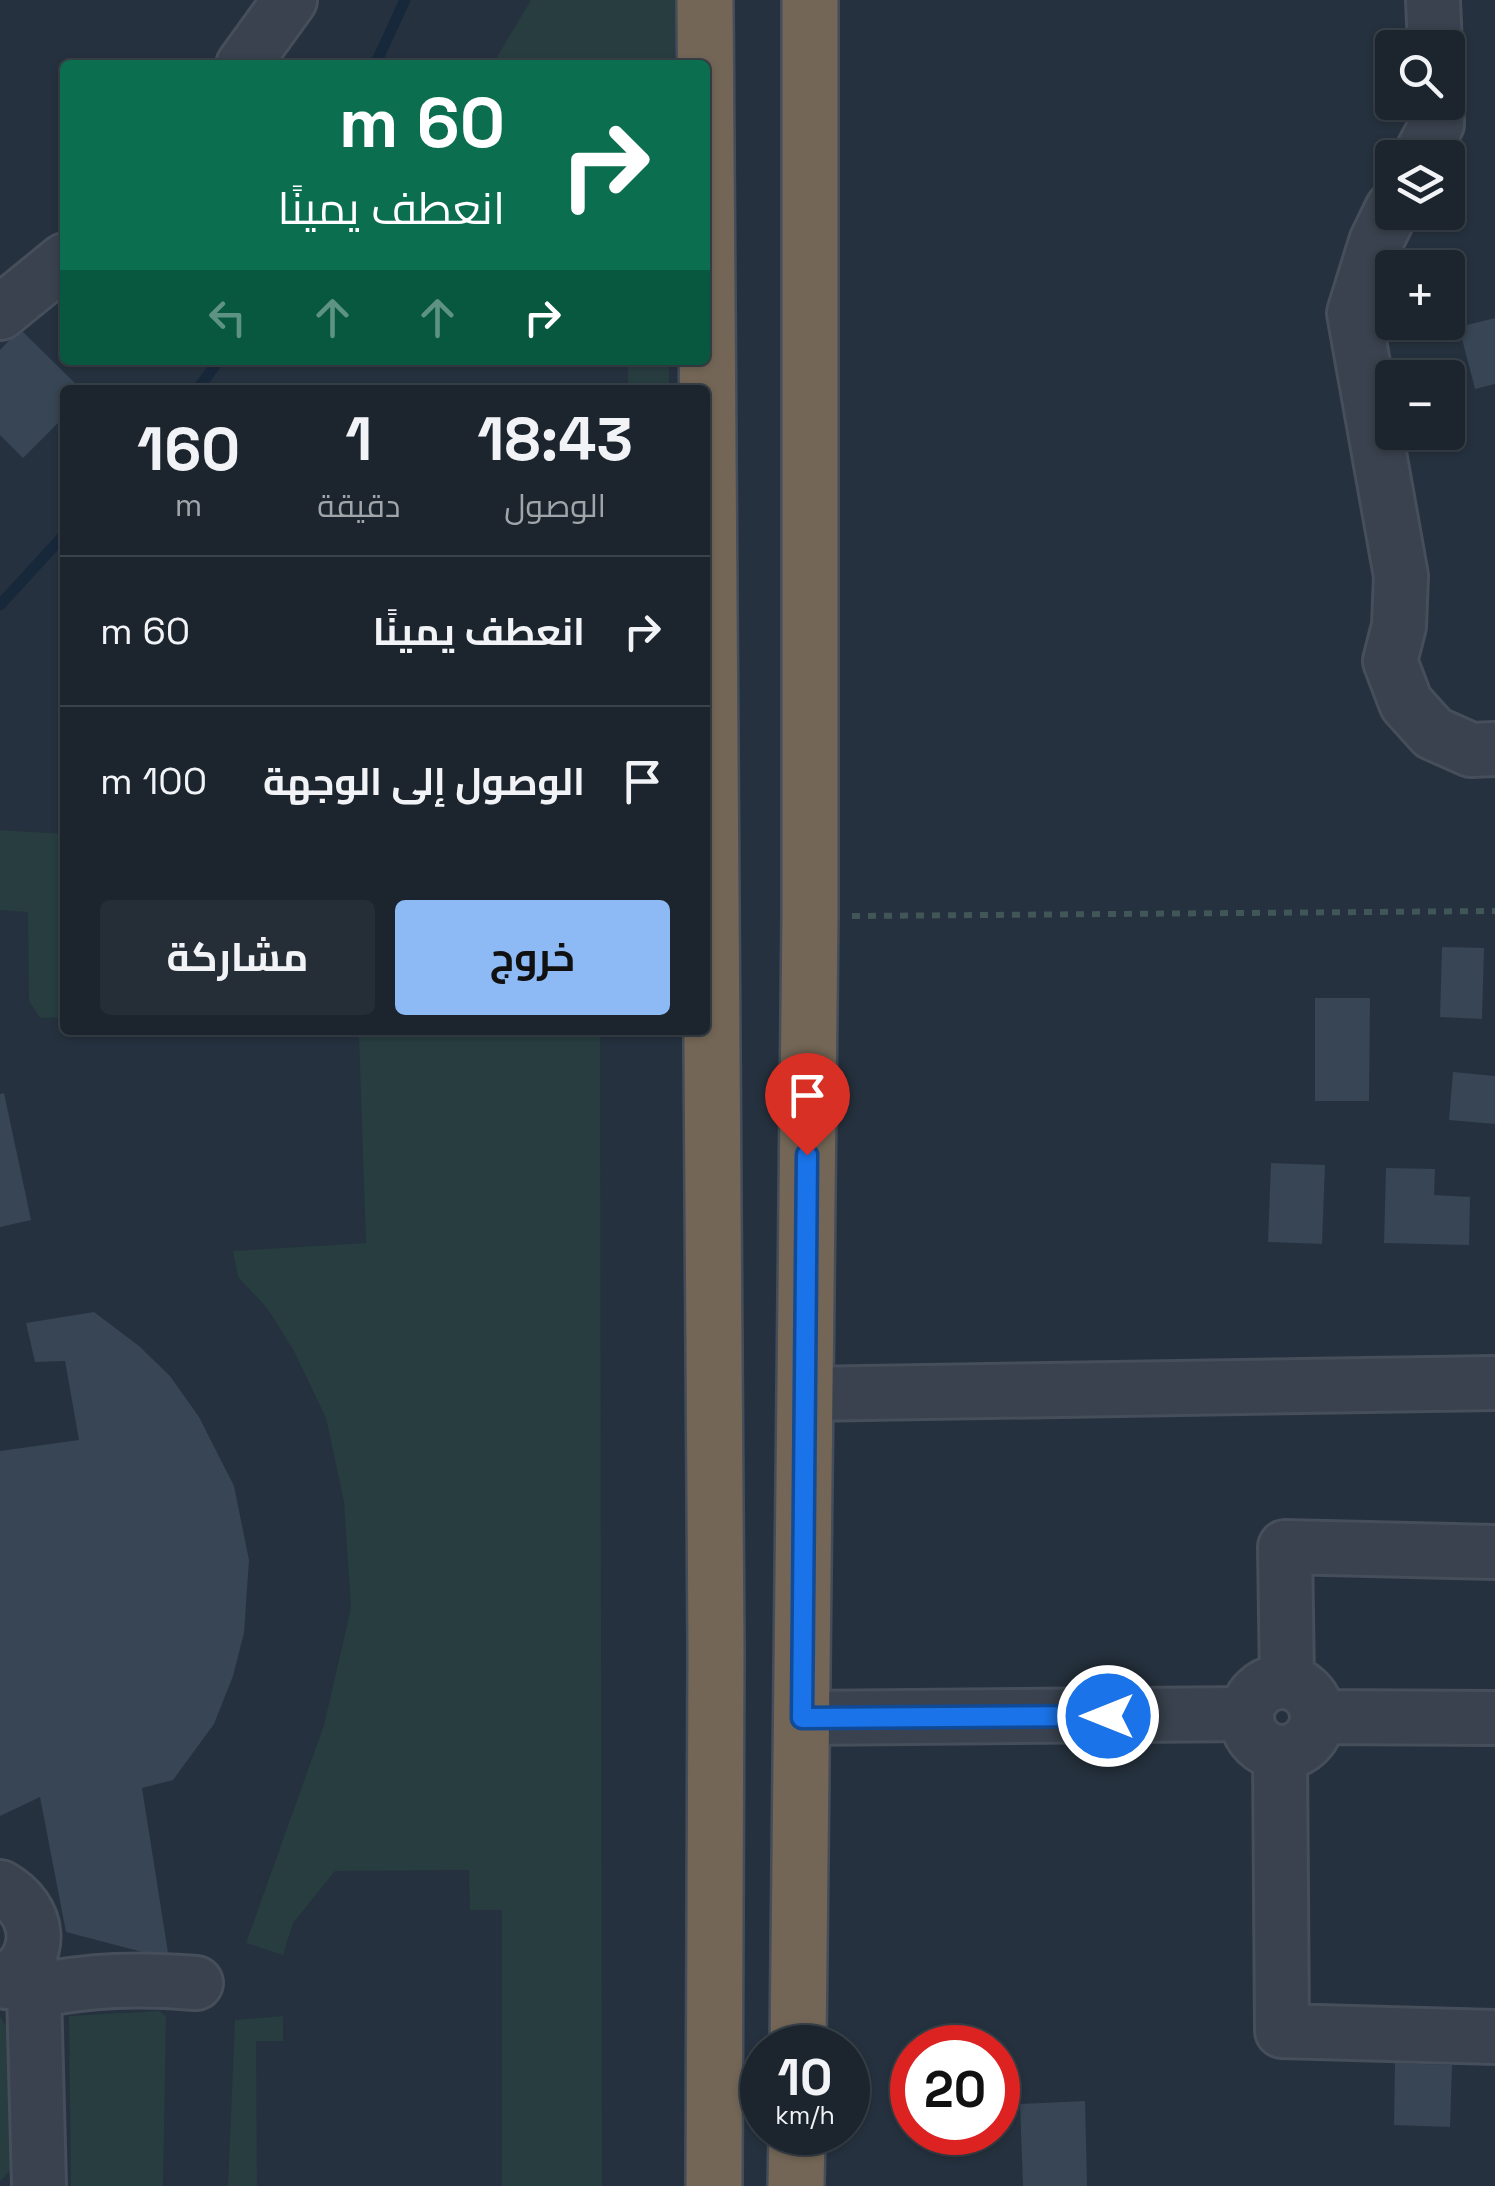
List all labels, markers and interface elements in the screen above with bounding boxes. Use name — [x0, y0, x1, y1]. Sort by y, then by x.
map controls — [1375, 30, 1465, 450]
button: search — [1375, 30, 1465, 120]
text: 60 m — [339, 78, 505, 167]
icon: right — [540, 100, 670, 230]
button: layers — [1375, 140, 1465, 230]
text: انعطف يمينًا — [277, 180, 505, 237]
button: + — [1375, 250, 1465, 340]
icon: left — [200, 290, 255, 345]
icon: ahead — [305, 290, 360, 345]
icon: ahead — [410, 290, 465, 345]
icon: right — [515, 290, 570, 345]
button: − — [1375, 360, 1465, 450]
text: 1 — [345, 401, 372, 478]
text: 18:43 — [477, 401, 633, 478]
text: 160 — [137, 411, 240, 488]
text: m — [175, 485, 202, 525]
text: دقيقة — [317, 486, 400, 526]
text: الوصول — [504, 486, 606, 526]
icon: right — [615, 604, 670, 659]
text: 60 m — [100, 607, 190, 655]
text: انعطف يمينًا — [373, 608, 585, 656]
icon: arrive — [615, 754, 670, 809]
text: 100 m — [100, 757, 207, 805]
text: الوصول إلى الوجهة — [263, 758, 585, 806]
button: مشاركة — [100, 900, 375, 1015]
button: خروج — [395, 900, 670, 1015]
pin — [765, 1053, 850, 1156]
icon: arrive — [780, 1068, 835, 1123]
position arrow — [1056, 1664, 1160, 1768]
speed limit sign: 20 — [890, 2025, 1020, 2155]
text: 10 — [778, 2046, 833, 2110]
text: km/h — [775, 2099, 835, 2131]

